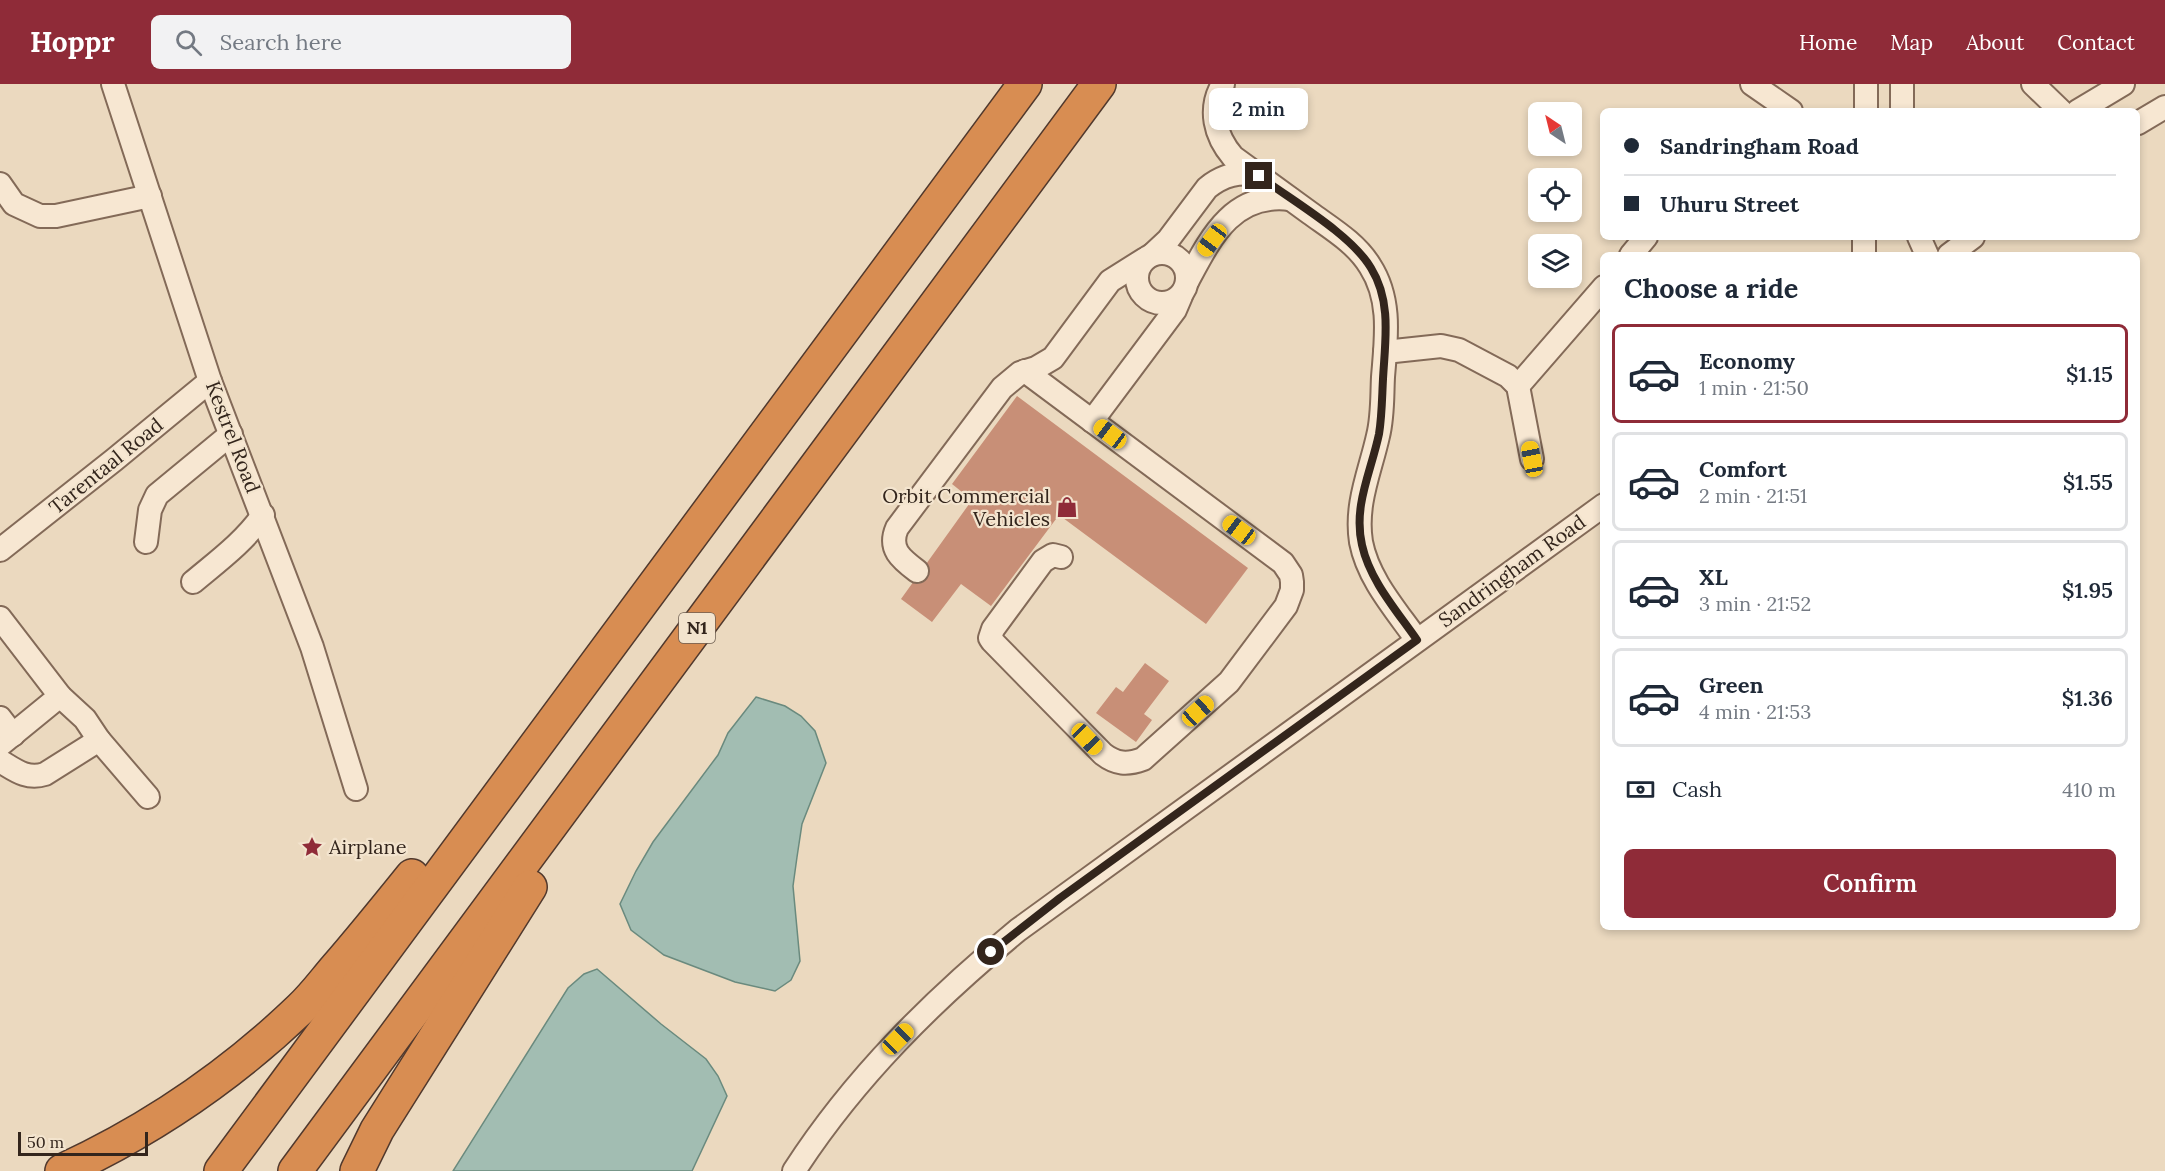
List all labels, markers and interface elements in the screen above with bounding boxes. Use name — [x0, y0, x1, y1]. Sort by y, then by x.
search box — [151, 15, 571, 69]
text: Hoppr — [30, 24, 115, 60]
icon: search — [172, 26, 205, 59]
text: Search here — [220, 28, 342, 56]
text: Home — [1799, 29, 1857, 56]
text: Map — [1890, 29, 1933, 56]
text: About — [1966, 29, 2024, 56]
text: Contact — [2057, 29, 2135, 56]
callout: 2 min — [1210, 89, 1308, 131]
text: 2 min — [1232, 96, 1285, 121]
north arrow — [1528, 102, 1582, 156]
map controls — [1528, 102, 1582, 288]
text: Sandringham Road — [1660, 132, 1859, 160]
route end — [1245, 162, 1272, 189]
button: locate — [1528, 168, 1582, 222]
text: Uhuru Street — [1660, 190, 1799, 218]
car — [1194, 220, 1230, 260]
button: layers — [1528, 234, 1582, 288]
text: Choose a ride — [1624, 271, 1798, 305]
icon: car — [1627, 347, 1681, 401]
text: Economy — [1699, 347, 1795, 375]
text: $1.15 — [2066, 360, 2113, 388]
text: 1 min · 21:50 — [1699, 375, 1809, 400]
street label: Kestrel Road — [201, 377, 266, 496]
street label: Tarentaal Road — [44, 412, 168, 519]
car — [1090, 416, 1130, 452]
car — [1520, 440, 1544, 478]
icon: car — [1627, 455, 1681, 509]
text: Comfort — [1699, 455, 1787, 483]
text: $1.55 — [2063, 468, 2113, 496]
place label: Orbit Commercial Vehicles — [882, 483, 1050, 531]
text: 2 min · 21:51 — [1699, 483, 1807, 508]
shop icon: Orbit Commercial Vehicles — [1055, 495, 1079, 519]
street label: Sandringham Road — [1433, 509, 1590, 632]
car — [1219, 512, 1259, 548]
icon: car — [1627, 563, 1681, 617]
text: XL — [1699, 563, 1728, 591]
text: $1.95 — [2062, 576, 2113, 604]
text: 3 min · 21:52 — [1699, 591, 1811, 616]
road number: N1 — [679, 613, 715, 643]
icon: car — [1627, 671, 1681, 725]
text: Green — [1699, 671, 1764, 699]
text: $1.36 — [2062, 684, 2113, 712]
car — [1179, 692, 1217, 730]
text: 4 min · 21:53 — [1699, 699, 1811, 724]
car — [1068, 720, 1106, 758]
icon: cash — [1624, 773, 1657, 806]
text: Cash — [1672, 775, 1722, 803]
text: 410 m — [2062, 777, 2116, 802]
place label: Airplane — [328, 834, 407, 859]
place icon: Airplane — [300, 835, 324, 859]
button: Confirm — [1624, 849, 2116, 918]
route start — [977, 938, 1004, 965]
car — [879, 1020, 917, 1058]
scale bar — [18, 1129, 148, 1156]
text: 50 m — [27, 1132, 64, 1152]

